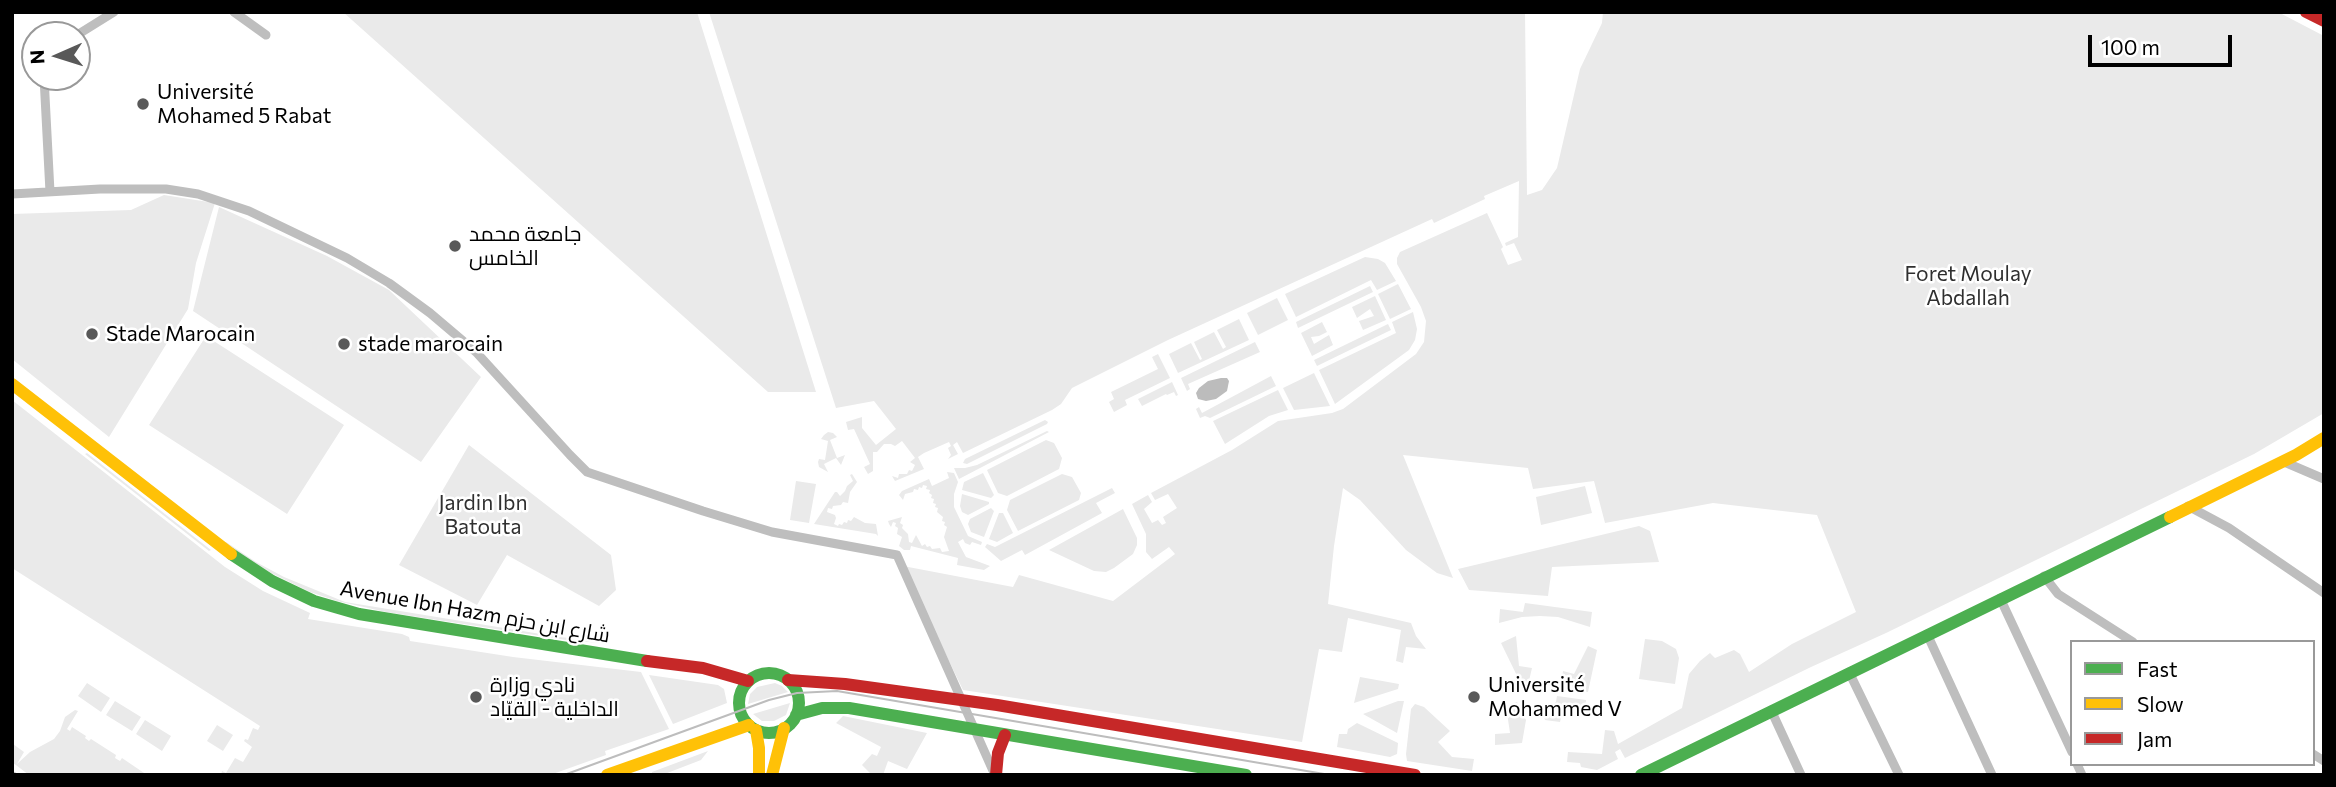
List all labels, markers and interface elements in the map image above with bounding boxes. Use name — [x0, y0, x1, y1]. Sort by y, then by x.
north arrow — [21, 21, 91, 91]
scale bar — [2091, 21, 2234, 65]
text: 100 m — [2101, 34, 2160, 59]
text: N — [25, 49, 48, 65]
place label: Université Mohamed 5 Rabat — [157, 79, 331, 129]
marker: Université Mohamed 5 Rabat — [135, 96, 151, 112]
place label: جامعة محمد الخامس — [469, 221, 581, 271]
marker: جامعة محمد الخامس — [447, 238, 463, 254]
park label: Foret Moulay Abdallah — [1905, 261, 2031, 311]
place label: Stade Marocain — [106, 321, 255, 347]
marker: Stade Marocain — [84, 326, 100, 342]
place label: stade marocain — [358, 331, 503, 357]
marker: stade marocain — [336, 336, 352, 352]
park label: Jardin Ibn Batouta — [438, 490, 528, 540]
street label: Avenue Ibn Hazm شارع ابن حزم — [338, 576, 612, 648]
legend — [2070, 640, 2315, 766]
text: Fast — [2137, 656, 2178, 681]
place label: نادي وزارة الداخلية - القيّاد — [490, 672, 619, 722]
place label: Université Mohammed V — [1488, 672, 1622, 722]
marker: نادي وزارة الداخلية - القيّاد — [468, 689, 484, 705]
marker: Université Mohammed V — [1466, 689, 1482, 705]
text: Slow — [2137, 691, 2184, 716]
text: Jam — [2137, 726, 2172, 751]

